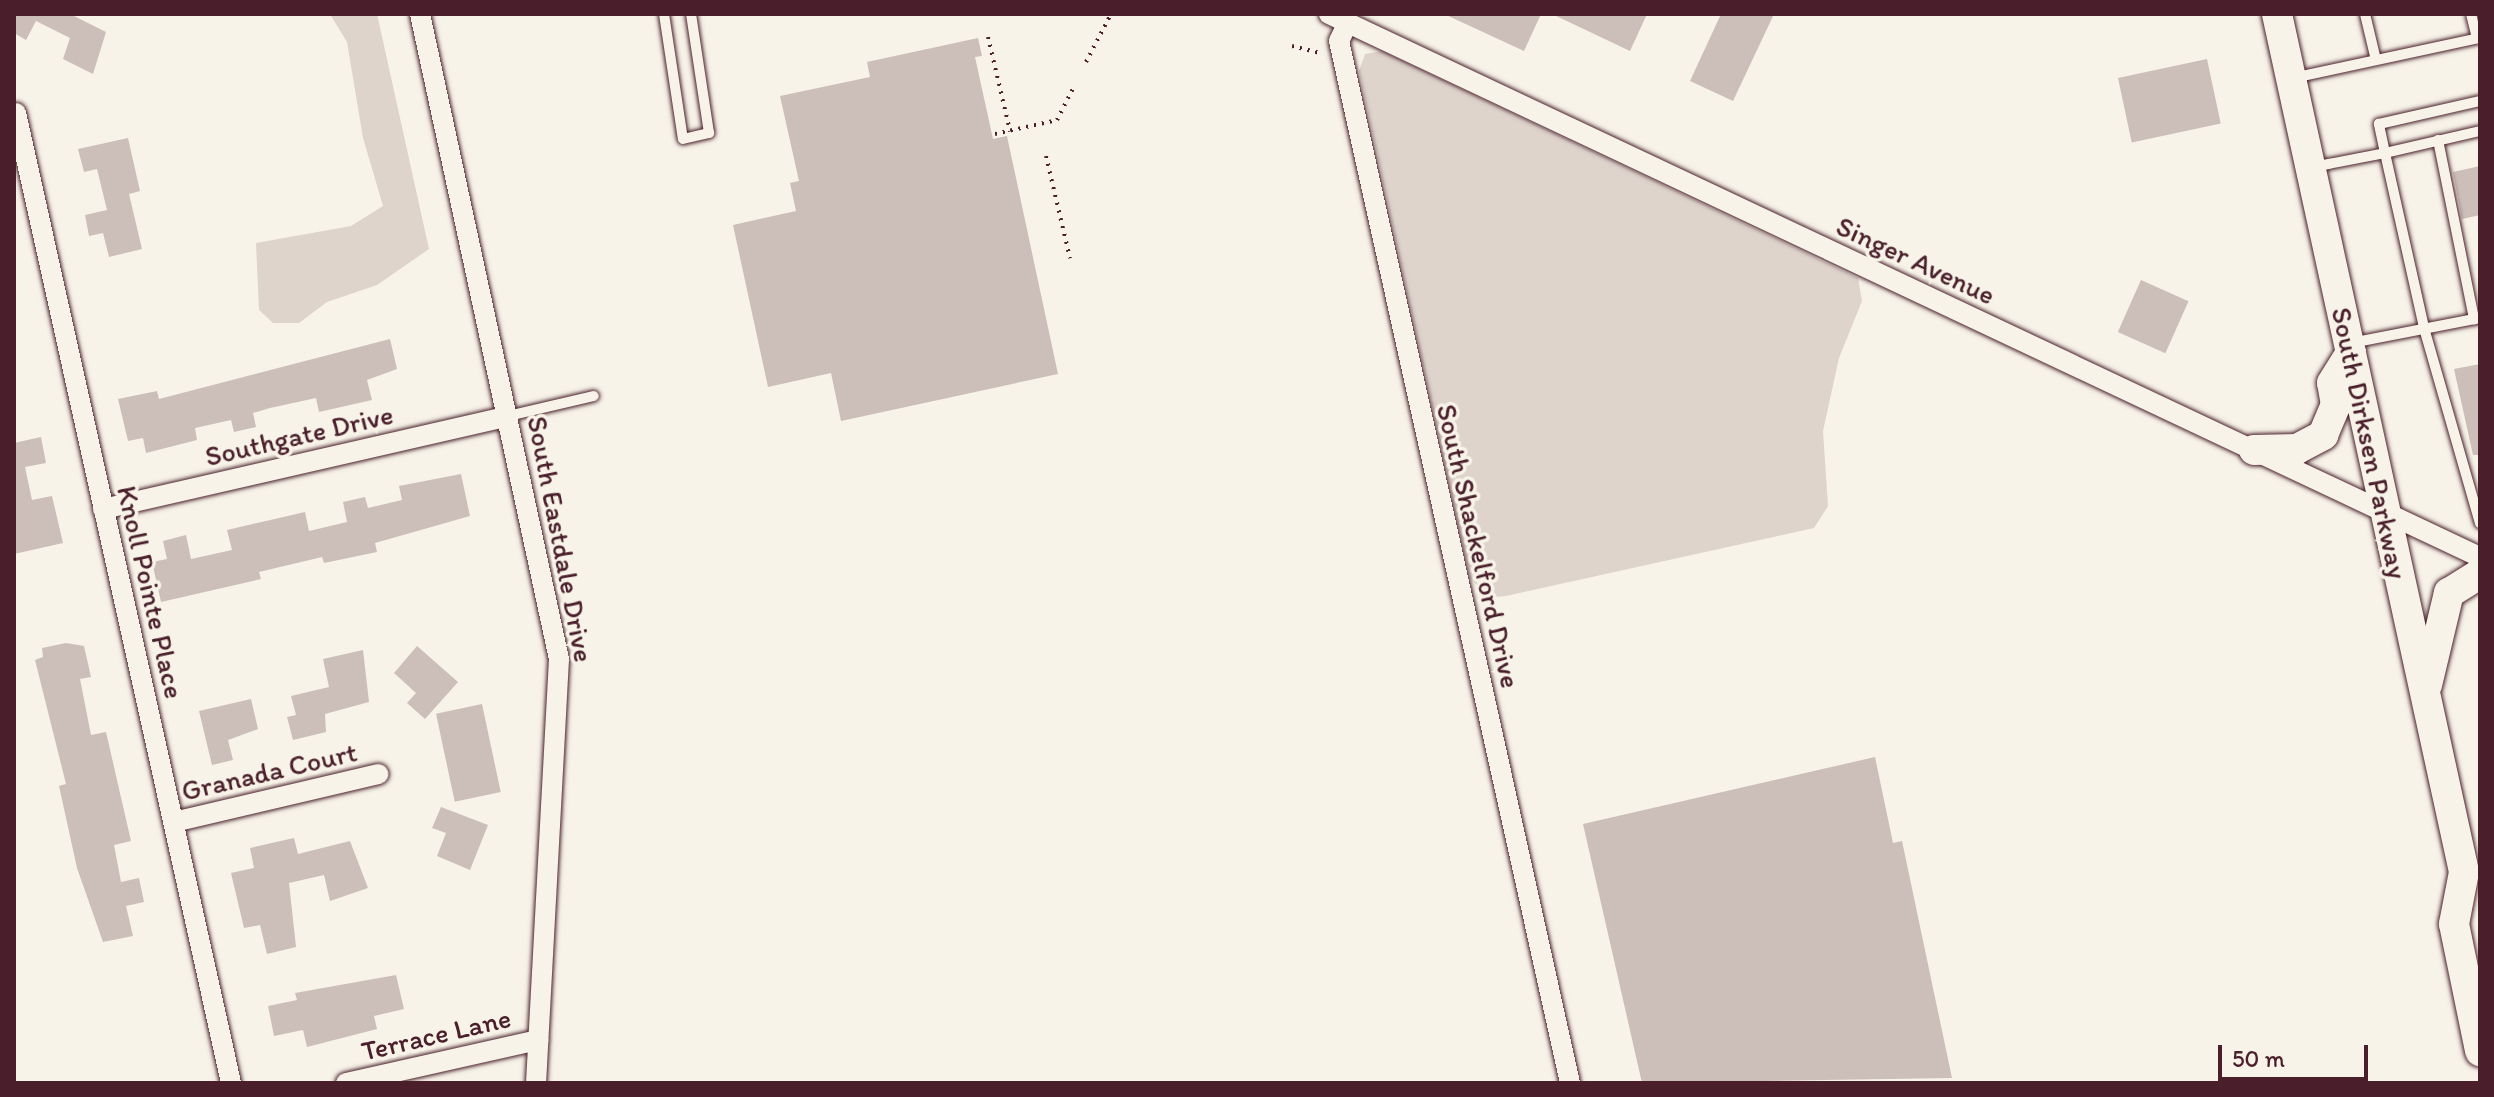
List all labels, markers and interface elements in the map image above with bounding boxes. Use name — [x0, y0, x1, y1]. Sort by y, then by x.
street label: Singer Avenue — [1831, 209, 2001, 311]
street label: South Dirksen Parkway — [2325, 304, 2415, 582]
street label: Southgate Drive — [202, 397, 396, 473]
street label: South Shackelford Drive — [1430, 400, 1528, 692]
street label: South Eastdale Drive — [521, 413, 601, 665]
street label: Knoll Pointe Place — [110, 482, 192, 702]
street label: Granada Court — [178, 734, 360, 808]
street label: Terrace Lane — [358, 1000, 514, 1068]
scale bar — [2222, 1029, 2372, 1079]
text: 50 m — [2232, 1044, 2285, 1073]

